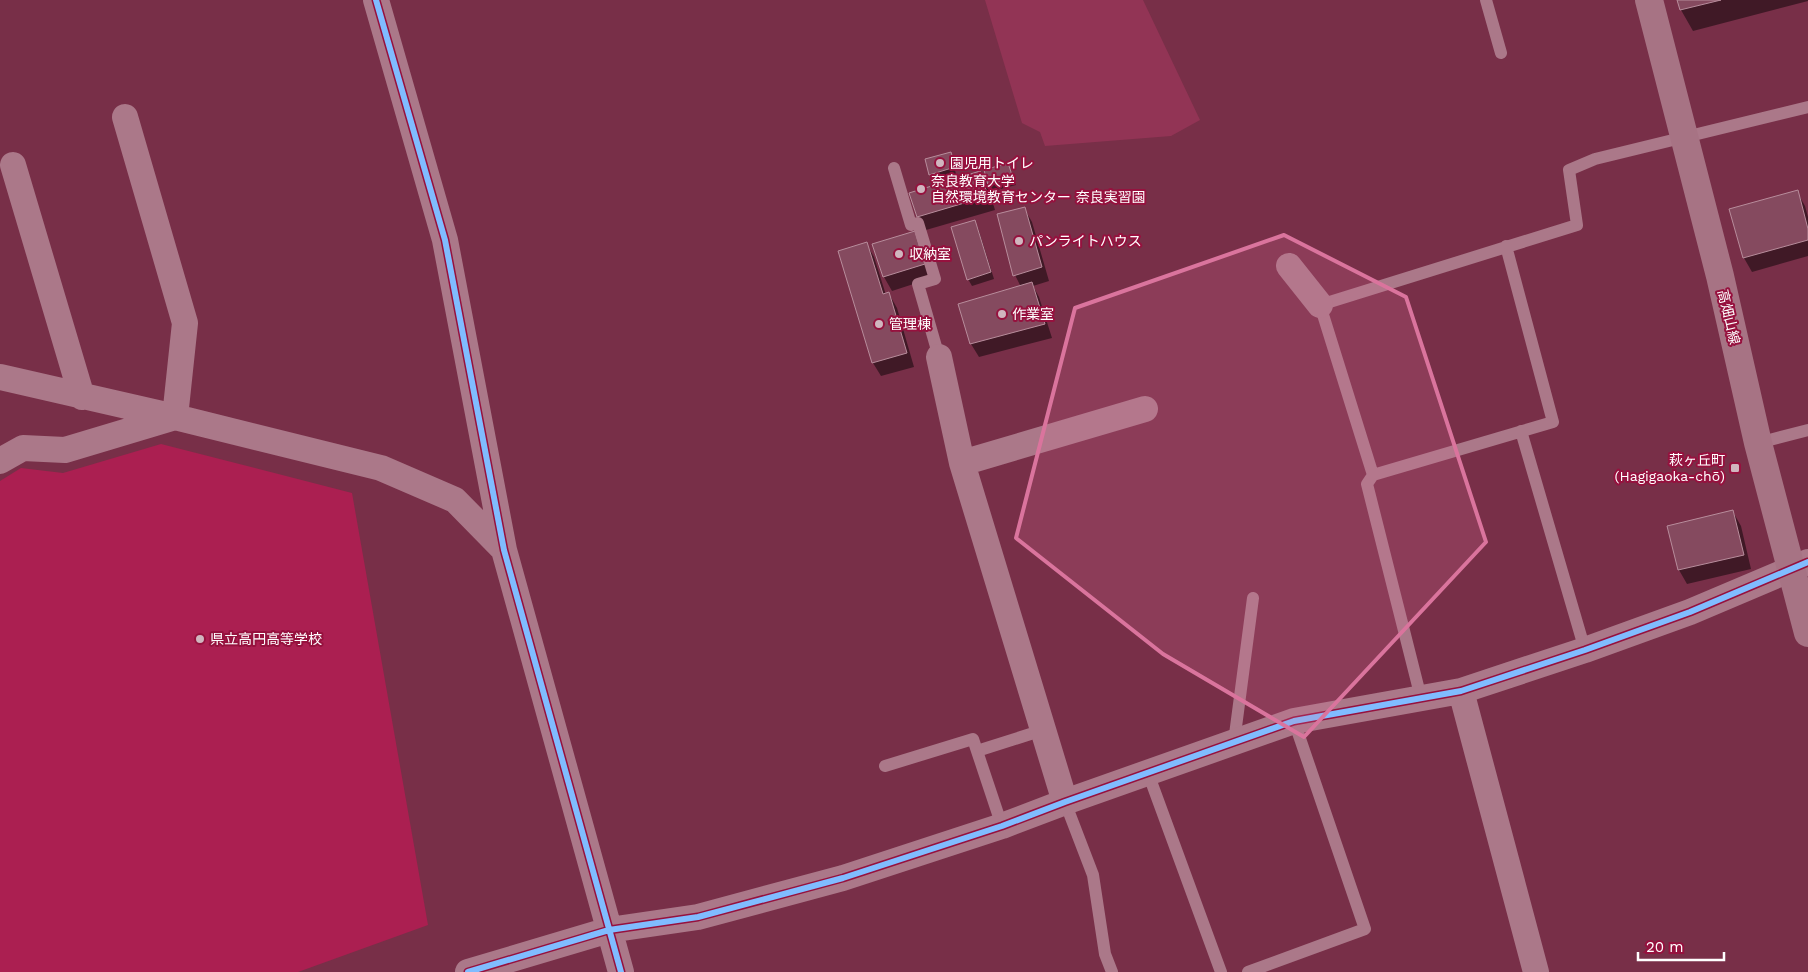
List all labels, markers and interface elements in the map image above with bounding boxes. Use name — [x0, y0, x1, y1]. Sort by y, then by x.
place label: 園児用トイレ — [950, 155, 1034, 171]
marker: 園児用トイレ — [934, 157, 946, 169]
place label: 奈良教育大学 自然環境教育センター 奈良実習園 — [931, 173, 1146, 205]
marker: 奈良教育大学 自然環境教育センター 奈良実習園 — [915, 183, 927, 195]
place label: パンライトハウス — [1029, 233, 1142, 249]
marker: パンライトハウス — [1013, 235, 1025, 247]
place label: 収納室 — [909, 246, 951, 262]
marker: 収納室 — [893, 248, 905, 260]
street label: 高畑山線 — [1715, 288, 1743, 346]
place label: 作業室 — [1012, 306, 1054, 322]
marker: 作業室 — [996, 308, 1008, 320]
place label: 管理棟 — [889, 316, 931, 332]
marker: 管理棟 — [873, 318, 885, 330]
place label: 萩ヶ丘町 (Hagigaoka-chō) — [1615, 452, 1725, 484]
marker: 萩ヶ丘町 (Hagigaoka-chō) — [1729, 462, 1741, 474]
place label: 県立高円高等学校 — [210, 631, 322, 647]
marker: 県立高円高等学校 — [194, 633, 206, 645]
scale bar — [1638, 930, 1724, 962]
text: 20 m — [1646, 938, 1684, 956]

